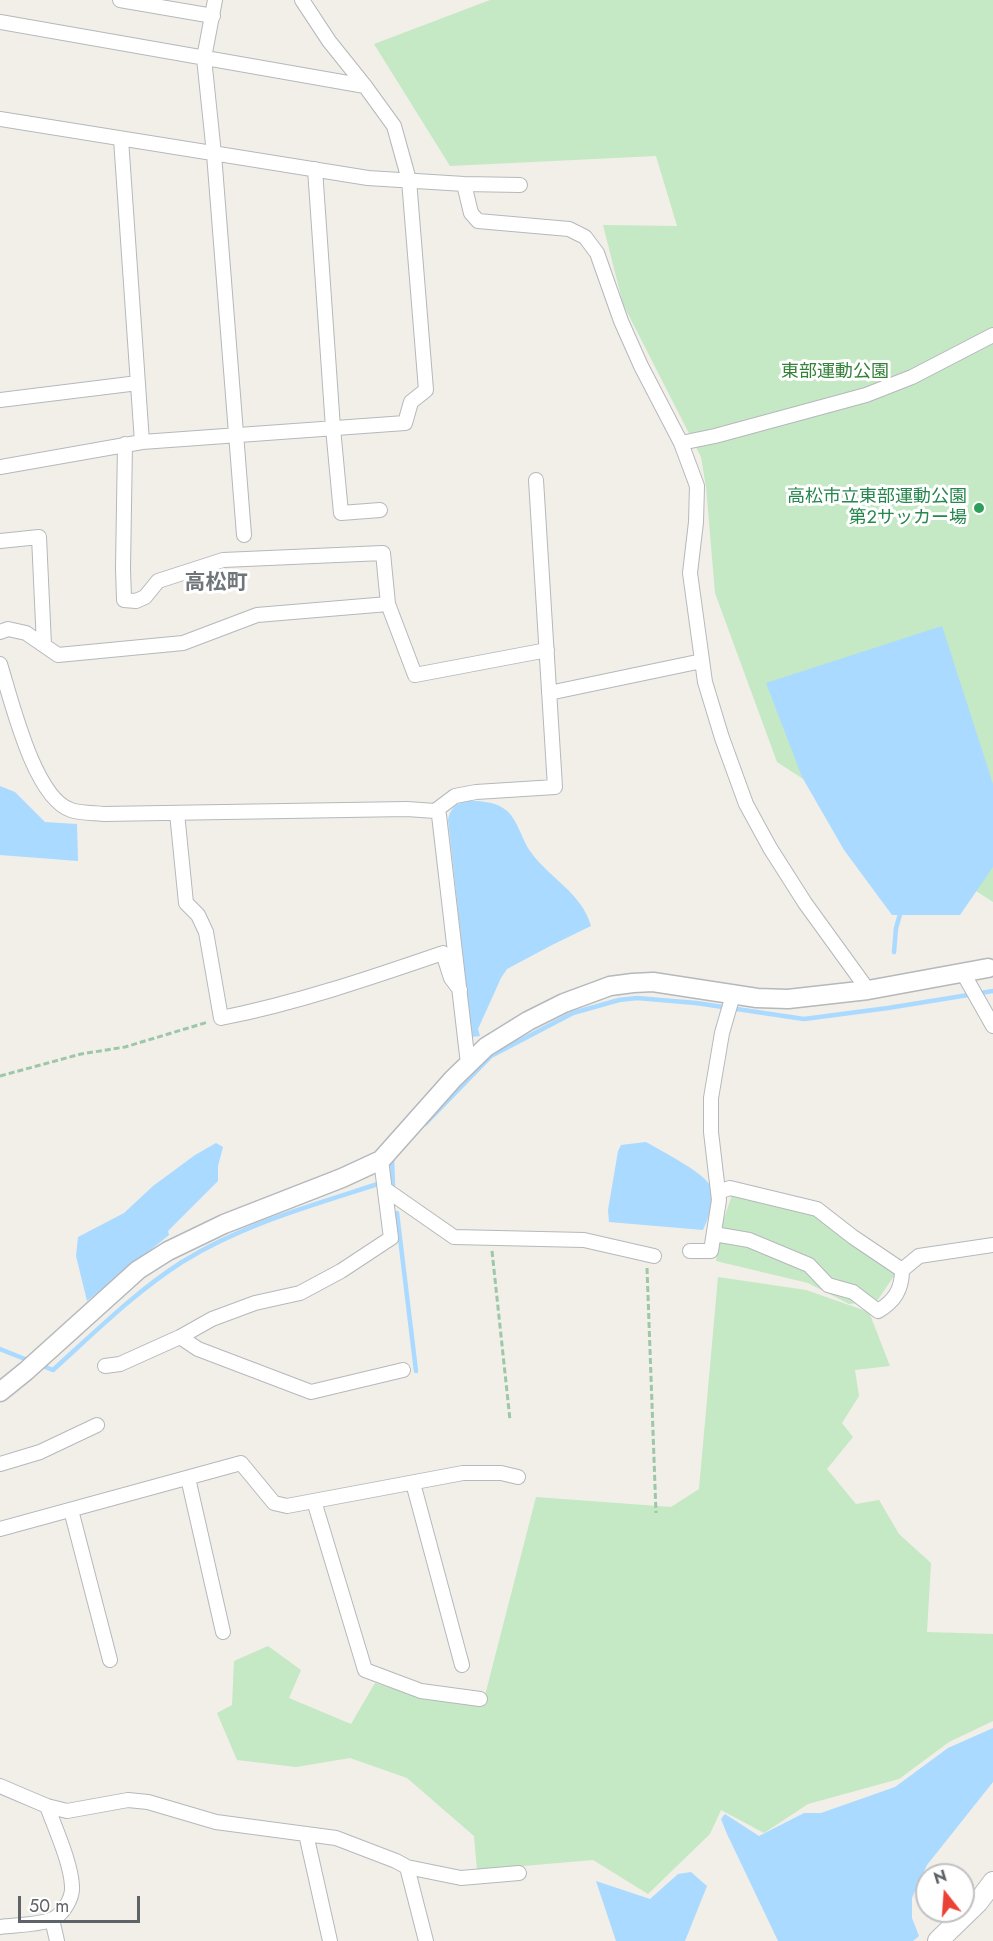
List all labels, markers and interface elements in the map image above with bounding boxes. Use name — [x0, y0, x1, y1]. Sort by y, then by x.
park label: 東部運動公園 — [781, 362, 889, 384]
place label: 高松市立東部運動公園 第２サッカー場 — [787, 487, 967, 530]
marker: 高松市立東部運動公園 第２サッカー場 — [972, 501, 986, 515]
district label: 高松町 — [185, 571, 247, 597]
north arrow — [915, 1863, 975, 1923]
text: N — [931, 1864, 950, 1890]
scale bar — [21, 1884, 142, 1922]
text: 50 m — [29, 1893, 69, 1919]

